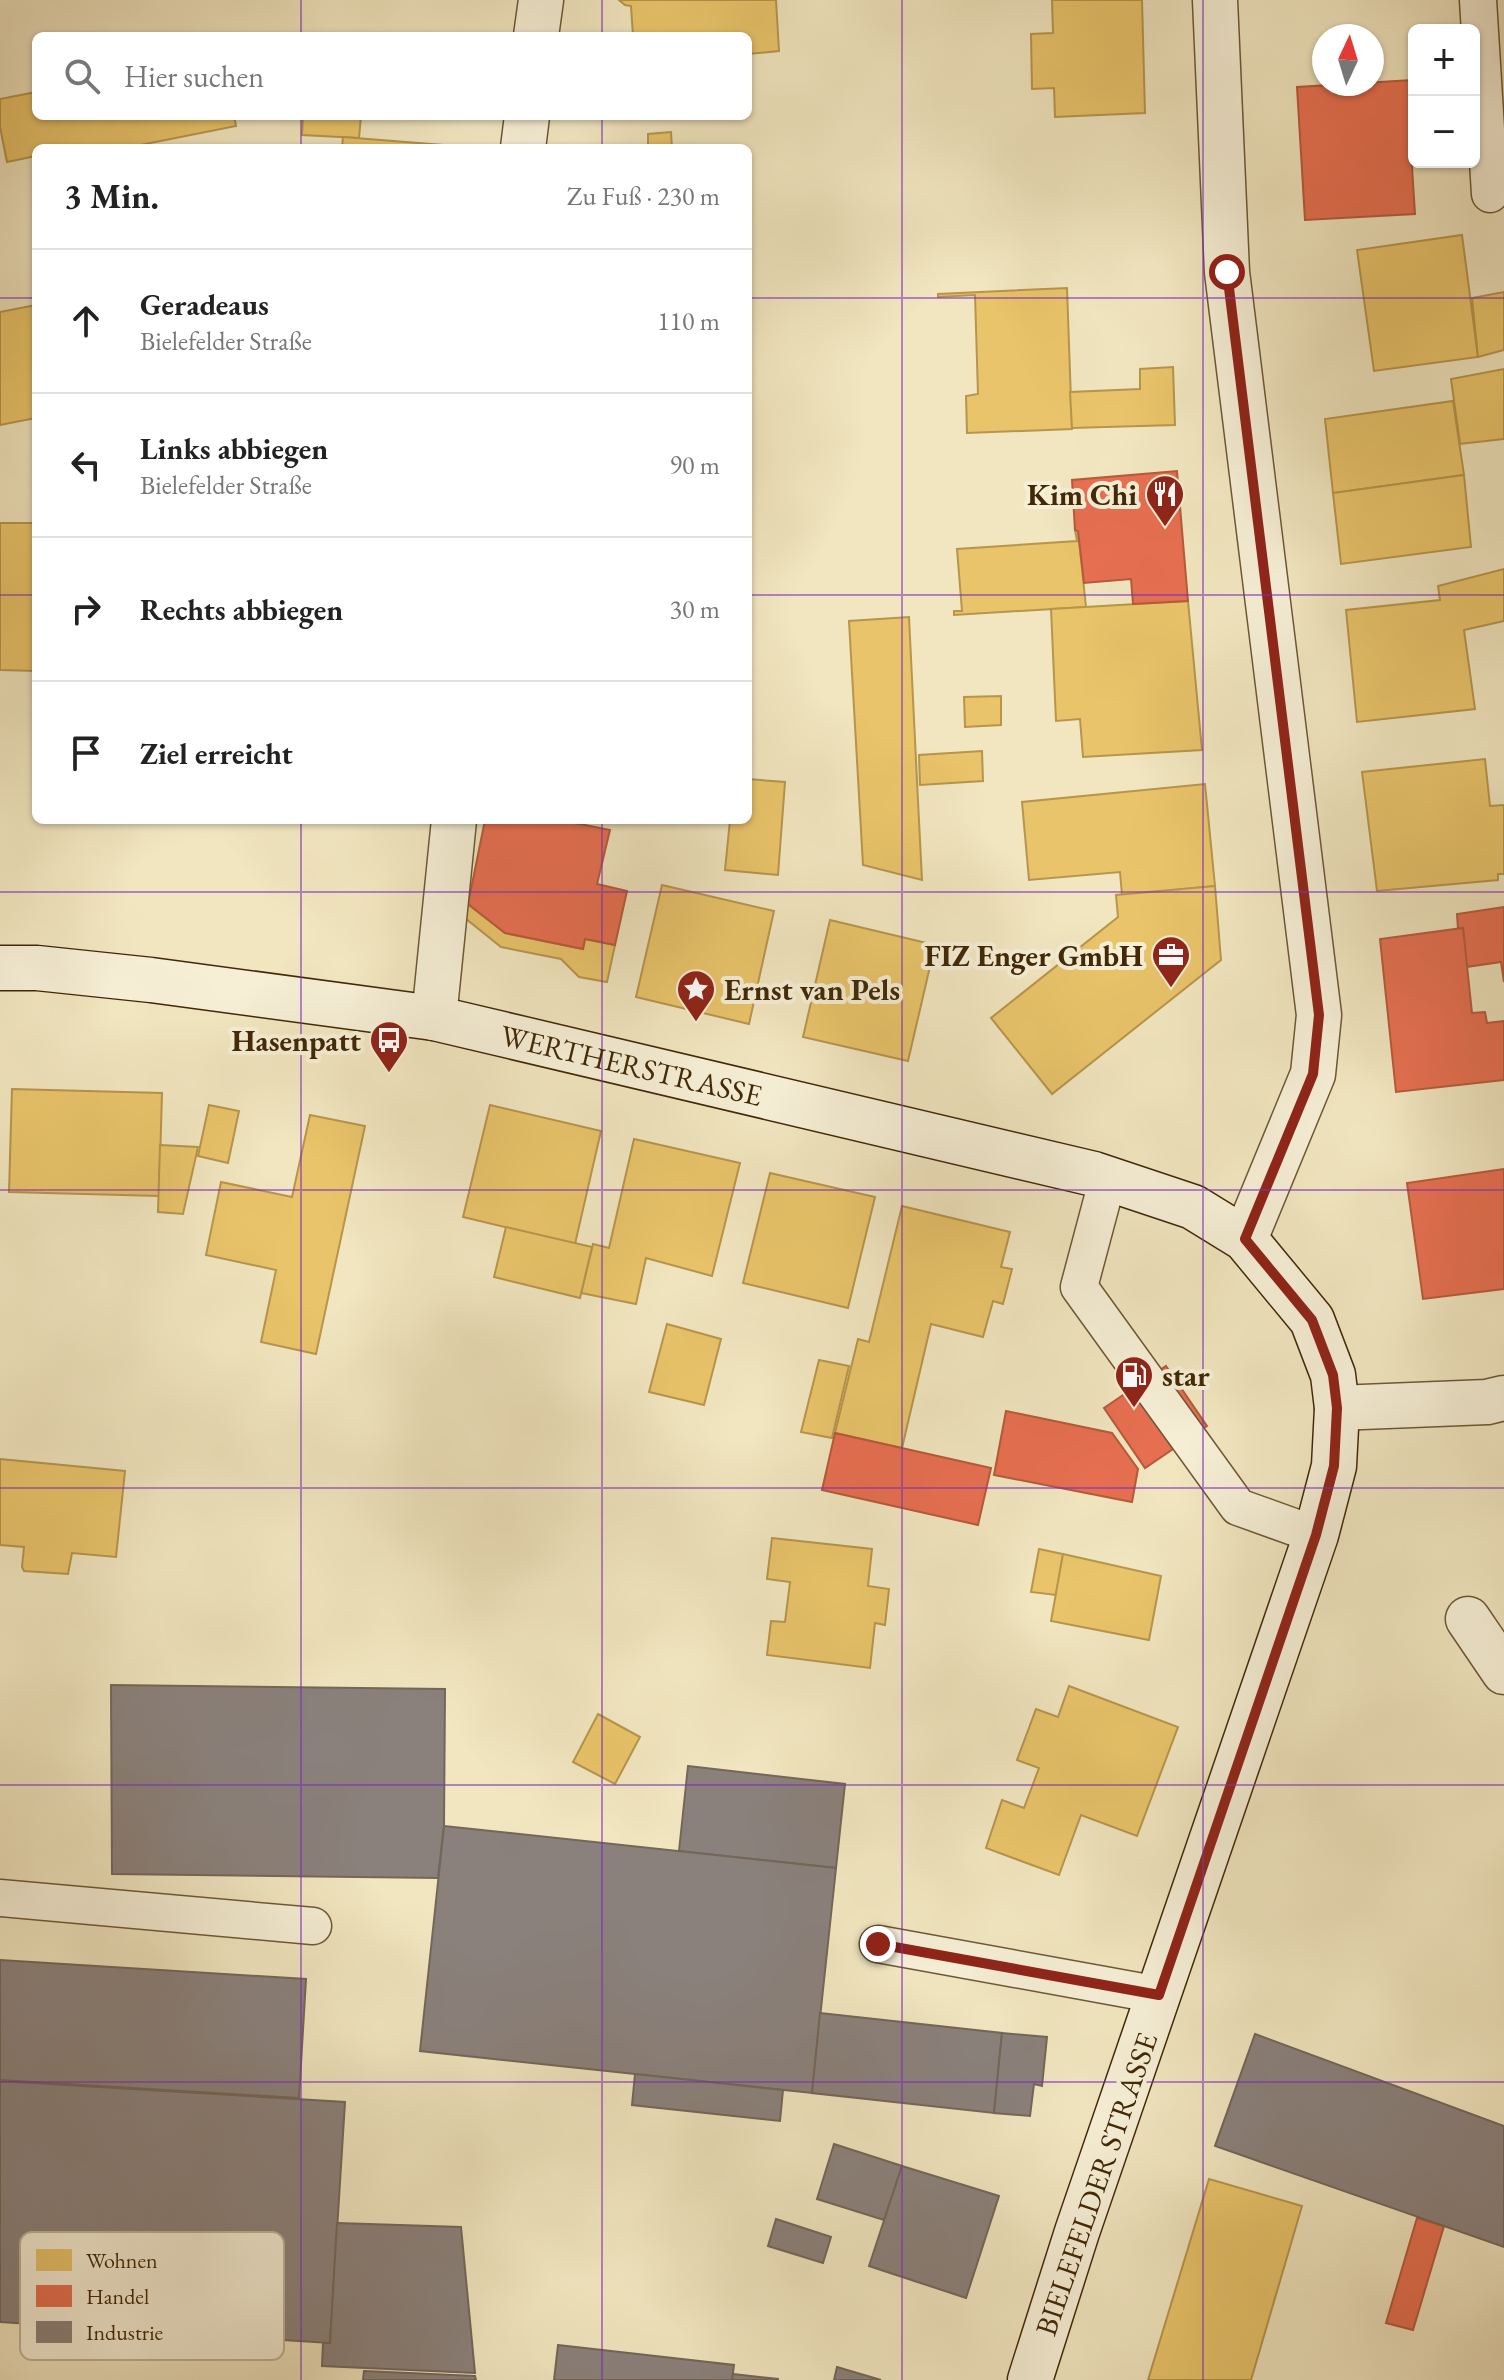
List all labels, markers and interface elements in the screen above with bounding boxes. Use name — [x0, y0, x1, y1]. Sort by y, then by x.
north arrow — [1312, 24, 1384, 96]
map controls — [1408, 24, 1480, 168]
button: + — [1408, 24, 1480, 96]
search box — [32, 32, 752, 120]
icon: search — [60, 54, 104, 98]
text: Hier suchen — [124, 57, 264, 96]
button: − — [1408, 96, 1480, 168]
text: 3 Min. — [64, 174, 159, 218]
text: Zu Fuß · 230 m — [567, 179, 720, 213]
route start — [1209, 254, 1245, 290]
text: Geradeaus — [140, 285, 269, 324]
icon: ahead — [64, 299, 108, 343]
text: 110 m — [657, 304, 720, 338]
text: Bielefelder Straße — [140, 324, 312, 358]
text: Links abbiegen — [140, 429, 328, 468]
icon: left — [64, 443, 108, 487]
text: 90 m — [670, 448, 720, 482]
text: Bielefelder Straße — [140, 468, 312, 502]
restaurant icon: Kim Chi — [1144, 473, 1186, 528]
place label: Kim Chi — [1027, 475, 1137, 514]
icon: right — [64, 587, 108, 631]
text: Rechts abbiegen — [140, 590, 343, 629]
text: 30 m — [670, 592, 720, 626]
icon: arrive — [64, 731, 108, 775]
text: Ziel erreicht — [140, 734, 293, 773]
office icon: FIZ Enger GmbH — [1150, 934, 1192, 989]
place label: FIZ Enger GmbH — [924, 936, 1143, 975]
place icon: Ernst van Pels — [675, 968, 717, 1023]
place label: Ernst van Pels — [724, 970, 900, 1009]
street label: WERTHERSTRASSE — [497, 1015, 766, 1114]
bus stop icon: Hasenpatt — [368, 1019, 410, 1074]
place label: Hasenpatt — [231, 1021, 362, 1060]
fuel station icon: star — [1113, 1354, 1155, 1409]
place label: star — [1162, 1356, 1210, 1395]
route end — [860, 1926, 896, 1962]
street label: BIELEFELDER STRASSE — [1026, 2027, 1166, 2341]
legend — [20, 2232, 284, 2360]
text: Wohnen — [86, 2246, 158, 2275]
text: Handel — [86, 2282, 149, 2311]
text: Industrie — [86, 2318, 164, 2347]

